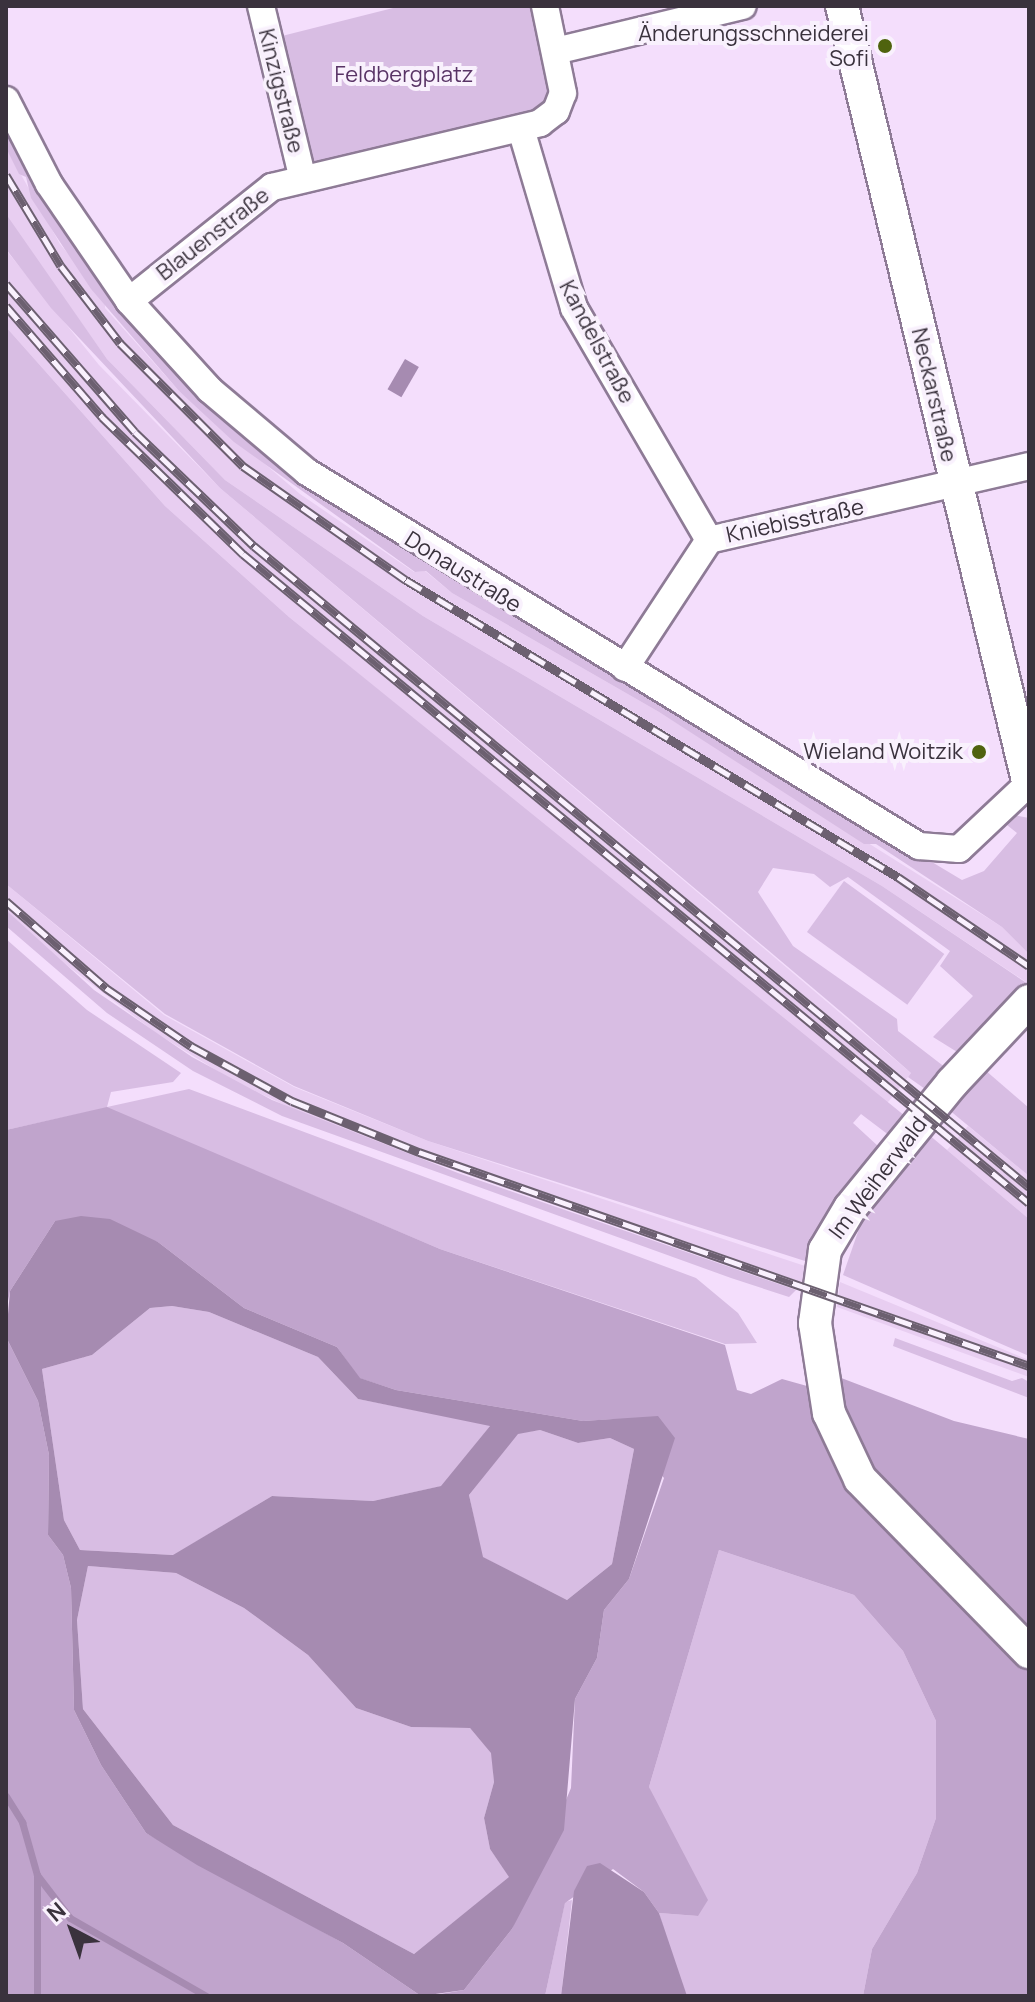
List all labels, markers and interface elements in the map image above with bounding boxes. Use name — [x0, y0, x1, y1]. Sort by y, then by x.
place label: Änderungsschneiderei Sofi — [638, 20, 869, 72]
street label: Kinzigstraße — [253, 26, 309, 156]
marker: Änderungsschneiderei Sofi — [876, 37, 894, 55]
park label: Feldbergplatz — [334, 62, 474, 88]
street label: Blauenstraße — [151, 182, 275, 286]
street label: Kandelstraße — [554, 276, 640, 408]
street label: Neckarstraße — [906, 325, 962, 465]
street label: Kniebisstraße — [724, 494, 866, 548]
street label: Donaustraße — [400, 526, 526, 618]
place label: Wieland Woitzik — [803, 739, 963, 765]
marker: Wieland Woitzik — [970, 743, 988, 761]
street label: Im Weiherwald — [824, 1112, 932, 1244]
north arrow — [32, 1890, 112, 1970]
text: N — [40, 1895, 72, 1928]

